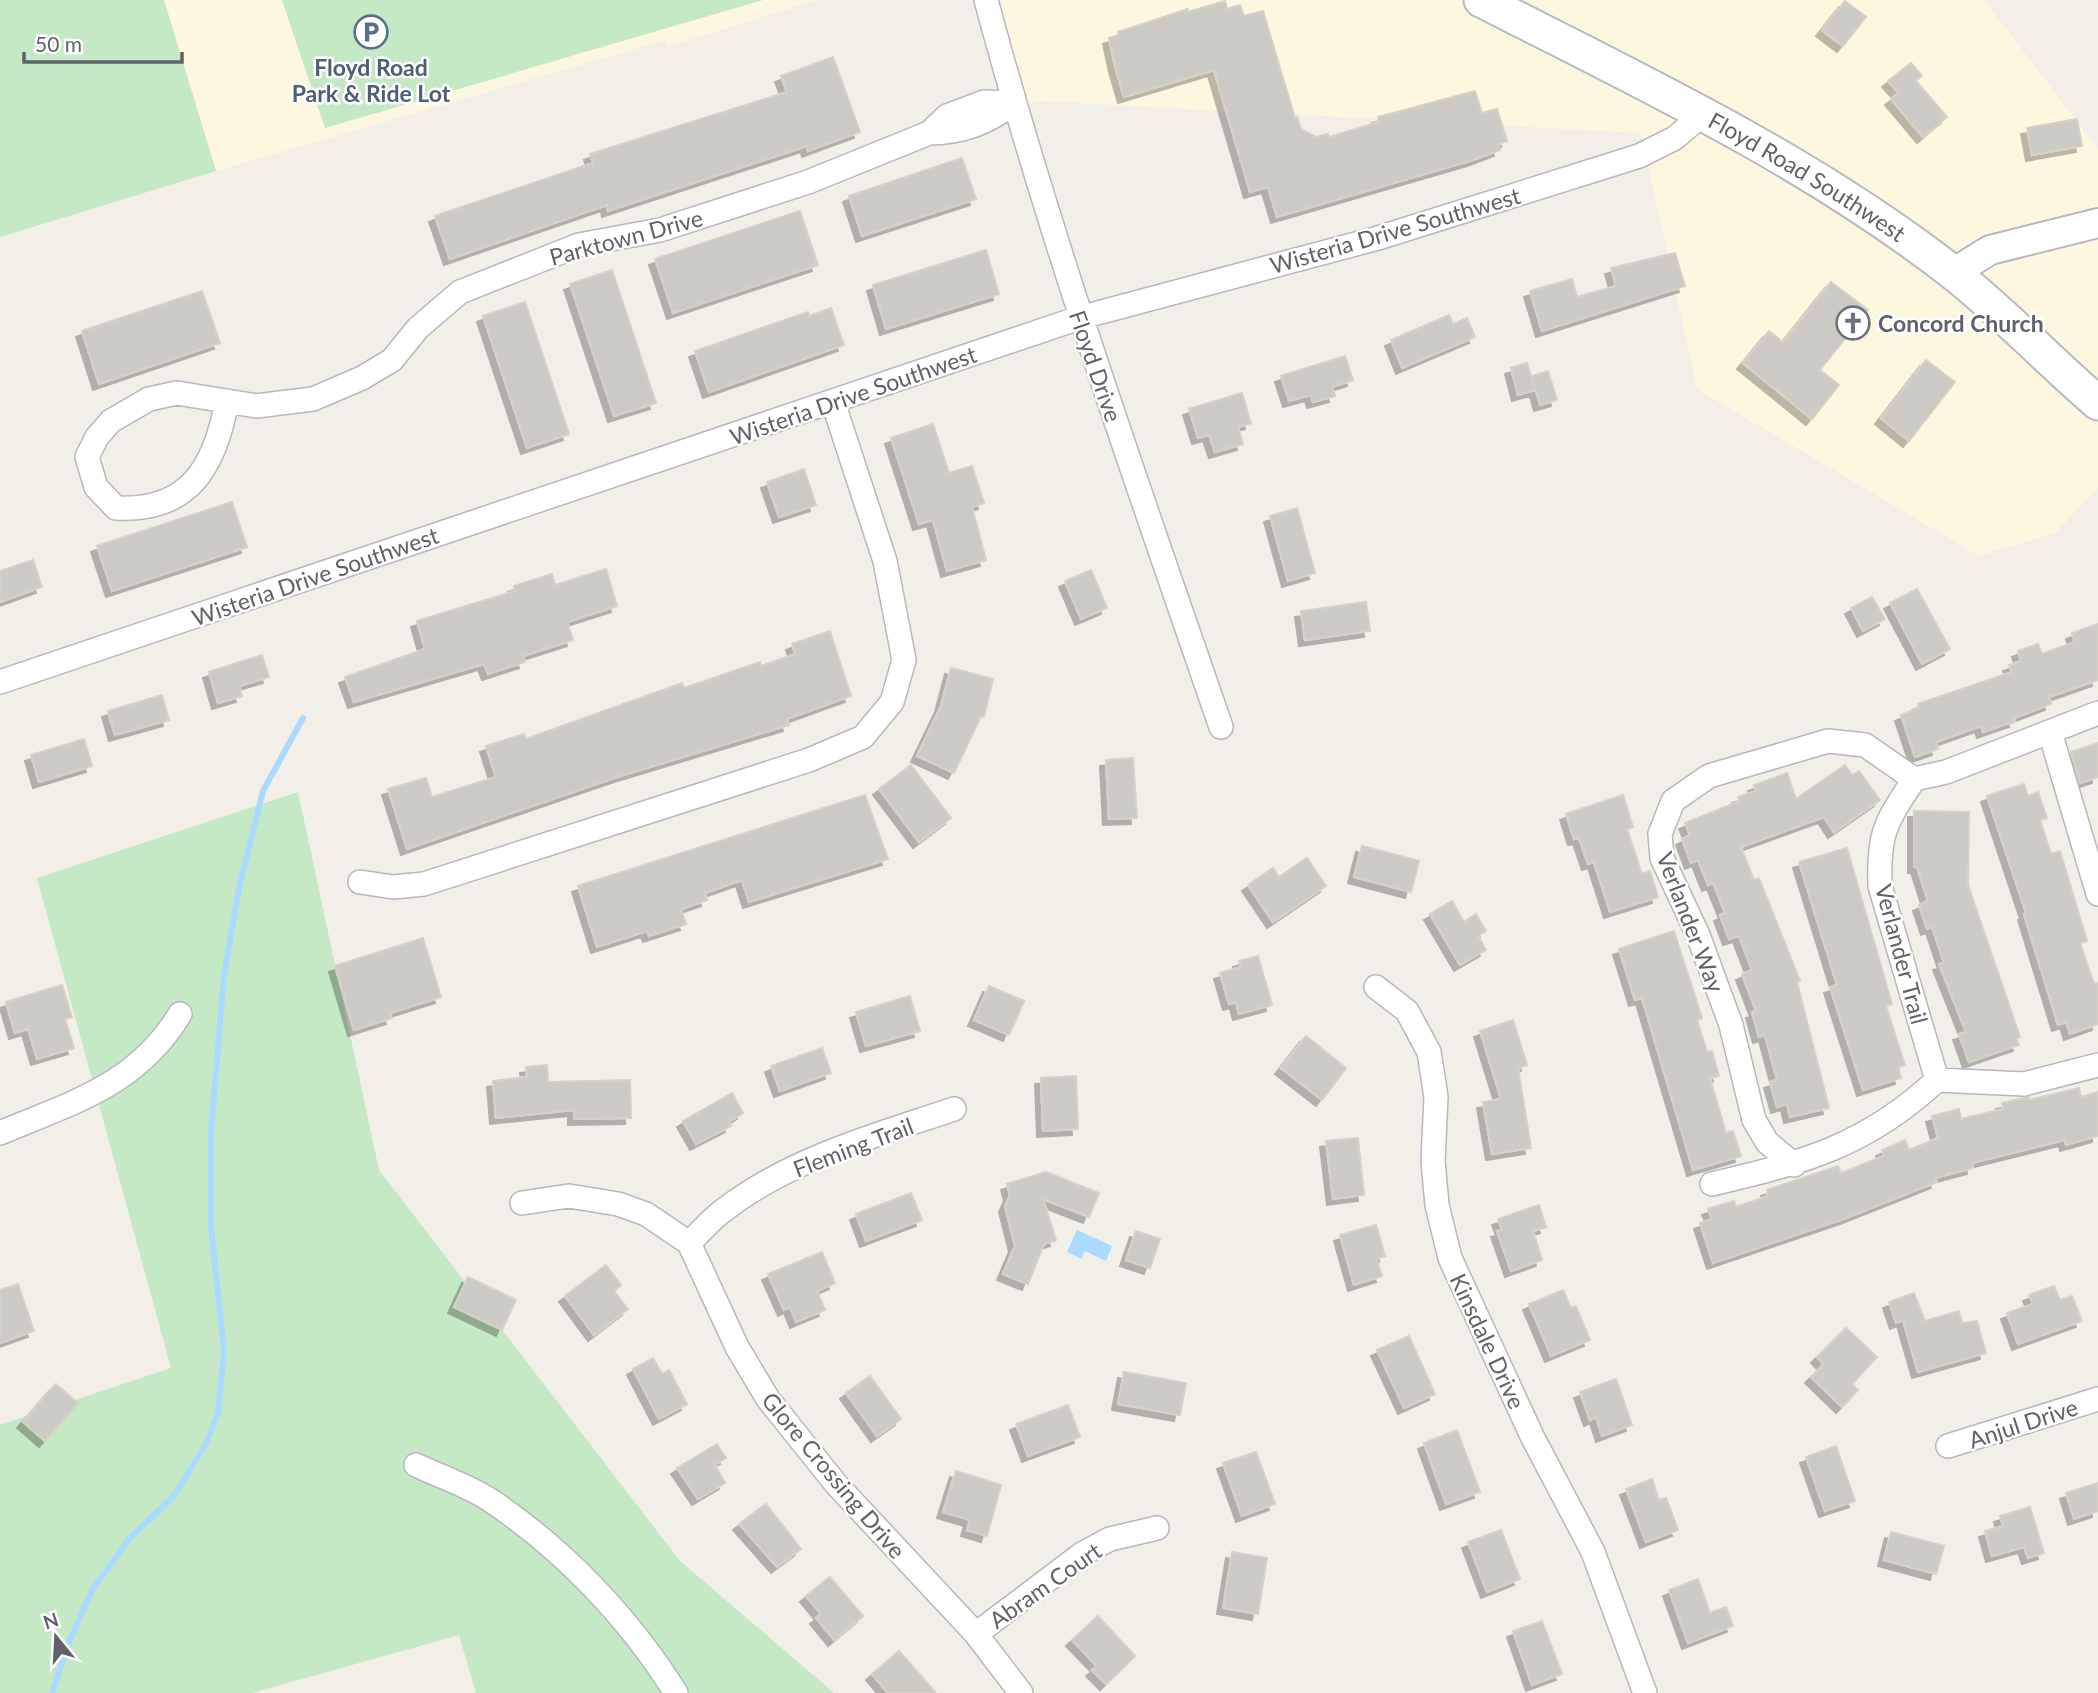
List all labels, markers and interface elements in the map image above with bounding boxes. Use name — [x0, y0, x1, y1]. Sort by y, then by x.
parking icon: Floyd Road Park & Ride Lot — [352, 13, 390, 51]
scale bar — [24, 21, 182, 65]
text: 50 m — [35, 31, 82, 56]
place label: Floyd Road Park & Ride Lot — [292, 53, 451, 107]
street label: Floyd Road Southwest — [1704, 106, 1912, 248]
street label: Wisteria Drive Southwest — [1267, 181, 1524, 279]
street label: Parktown Drive — [546, 203, 706, 271]
church icon: Concord Church — [1834, 304, 1872, 342]
street label: Floyd Drive — [1064, 307, 1128, 425]
place label: Concord Church — [1878, 309, 2044, 337]
street label: Wisteria Drive Southwest — [726, 339, 981, 450]
street label: Wisteria Drive Southwest — [188, 520, 443, 631]
street label: Verlander Way — [1651, 848, 1731, 996]
street label: Verlander Trail — [1870, 881, 1934, 1027]
street label: Fleming Trail — [789, 1111, 917, 1183]
street label: Kinsdale Drive — [1444, 1269, 1532, 1413]
street label: Glore Crossing Drive — [756, 1386, 912, 1564]
street label: Anjul Drive — [1965, 1392, 2081, 1454]
street label: Abram Court — [984, 1536, 1107, 1634]
north arrow — [21, 1602, 91, 1672]
text: N — [40, 1607, 61, 1634]

